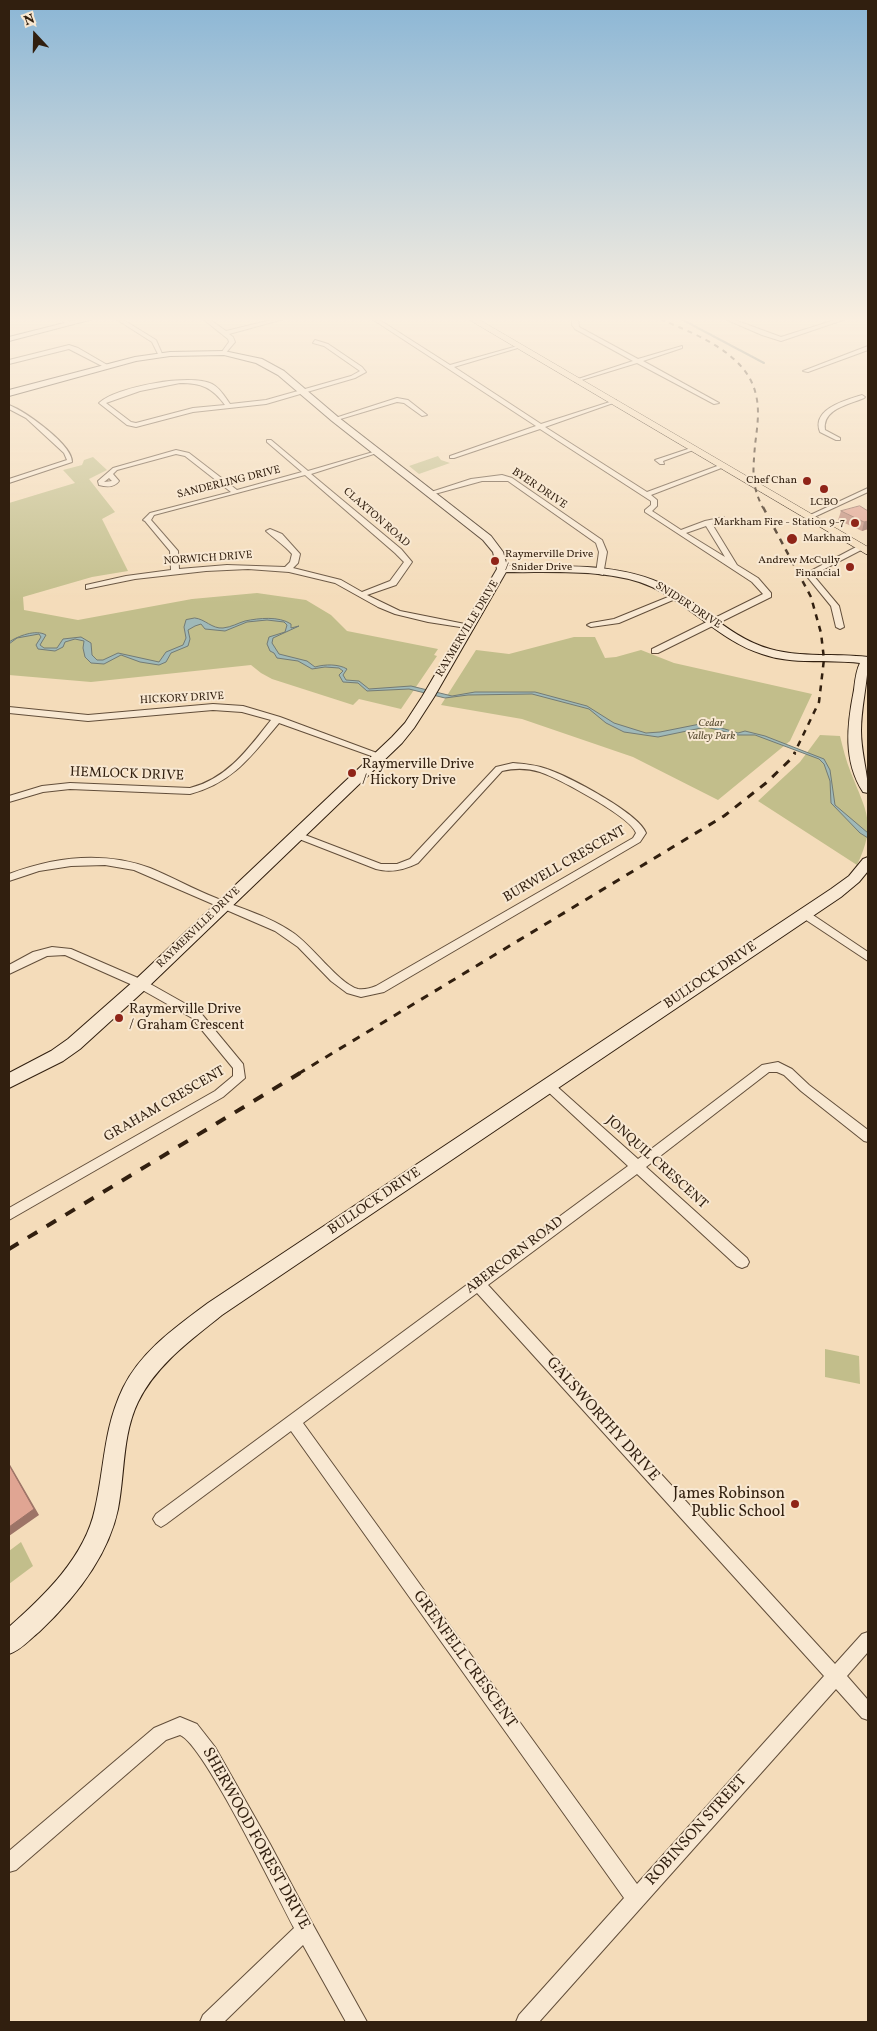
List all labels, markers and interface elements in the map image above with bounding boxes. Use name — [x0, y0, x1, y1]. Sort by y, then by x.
north arrow — [10, 10, 60, 60]
text: N — [21, 10, 38, 31]
street label: SANDERLING DRIVE — [176, 464, 282, 502]
street label: BYER DRIVE — [509, 466, 569, 512]
place label: Chef Chan — [746, 474, 797, 488]
marker: Chef Chan — [801, 475, 813, 487]
marker: LCBO — [818, 483, 830, 495]
street label: CLAXTON ROAD — [340, 485, 412, 551]
place label: LCBO — [810, 496, 838, 510]
place label: Markham Fire - Station 9-7 — [714, 516, 845, 530]
marker: Markham Fire - Station 9-7 — [849, 517, 861, 529]
marker: Markham — [785, 532, 799, 546]
place label: Markham — [803, 532, 851, 546]
place label: Raymerville Drive / Snider Drive — [505, 548, 593, 574]
street label: NORWICH DRIVE — [163, 549, 253, 569]
place label: Andrew McCully Financial — [758, 554, 840, 580]
marker: Raymerville Drive / Snider Drive — [489, 555, 501, 567]
marker: Andrew McCully Financial — [844, 561, 856, 573]
street label: RAYMERVILLE DRIVE — [434, 578, 502, 680]
street label: SNIDER DRIVE — [652, 580, 724, 632]
street label: HICKORY DRIVE — [140, 690, 224, 708]
park label: Cedar Valley Park — [687, 717, 735, 743]
place label: Raymerville Drive / Hickory Drive — [362, 757, 474, 790]
street label: HEMLOCK DRIVE — [70, 765, 184, 785]
marker: Raymerville Drive / Hickory Drive — [346, 767, 358, 779]
street label: BURWELL CRESCENT — [501, 823, 629, 907]
street label: RAYMERVILLE DRIVE — [155, 885, 243, 971]
street label: BULLOCK DRIVE — [661, 939, 761, 1013]
place label: Raymerville Drive / Graham Crescent — [129, 1002, 244, 1034]
marker: Raymerville Drive / Graham Crescent — [113, 1012, 125, 1024]
street label: GRAHAM CRESCENT — [102, 1064, 228, 1146]
street label: JONQUIL CRESCENT — [602, 1113, 710, 1213]
street label: BULLOCK DRIVE — [325, 1165, 425, 1239]
street label: ABERCORN ROAD — [463, 1214, 567, 1298]
street label: GALSWORTHY DRIVE — [541, 1354, 663, 1486]
place label: James Robinson Public School — [673, 1485, 785, 1523]
marker: James Robinson Public School — [789, 1498, 801, 1510]
street label: GRENFELL CRESCENT — [408, 1588, 520, 1732]
street label: SHERWOOD FOREST DRIVE — [197, 1745, 313, 1933]
street label: ROBINSON STREET — [642, 1772, 752, 1890]

